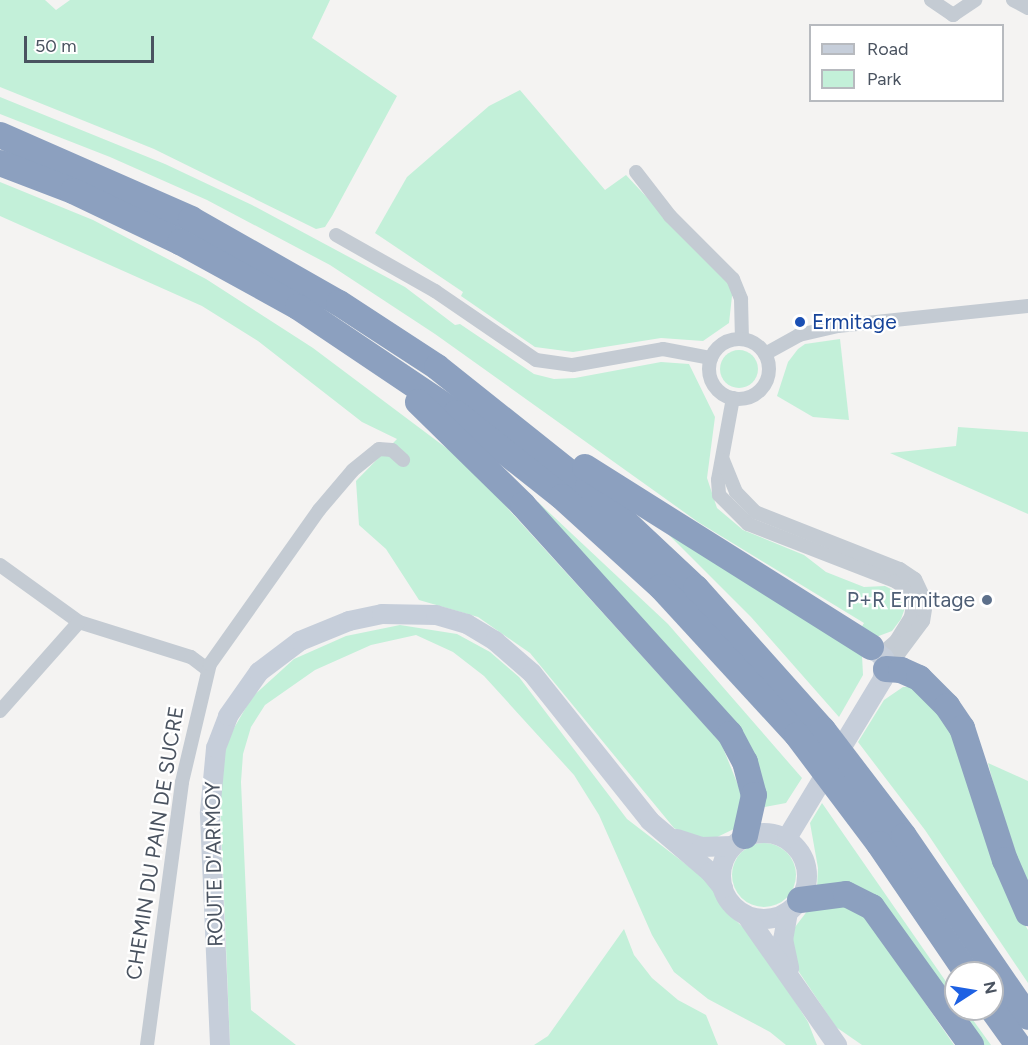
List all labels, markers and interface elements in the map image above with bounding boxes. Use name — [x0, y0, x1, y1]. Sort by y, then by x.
scale bar — [27, 24, 158, 62]
legend — [809, 24, 1004, 102]
text: 50 m — [35, 35, 77, 57]
text: Road — [867, 38, 908, 60]
text: Park — [867, 68, 901, 90]
place label: Ermitage — [812, 309, 897, 335]
marker: Ermitage — [793, 315, 807, 329]
place label: P+R Ermitage — [847, 587, 975, 613]
marker: P+R Ermitage — [980, 593, 994, 607]
street label: CHEMIN DU PAIN DE SUCRE — [121, 704, 189, 982]
street label: ROUTE D'ARMOY — [200, 781, 228, 947]
north arrow — [944, 961, 1004, 1021]
text: N — [980, 980, 1001, 996]

